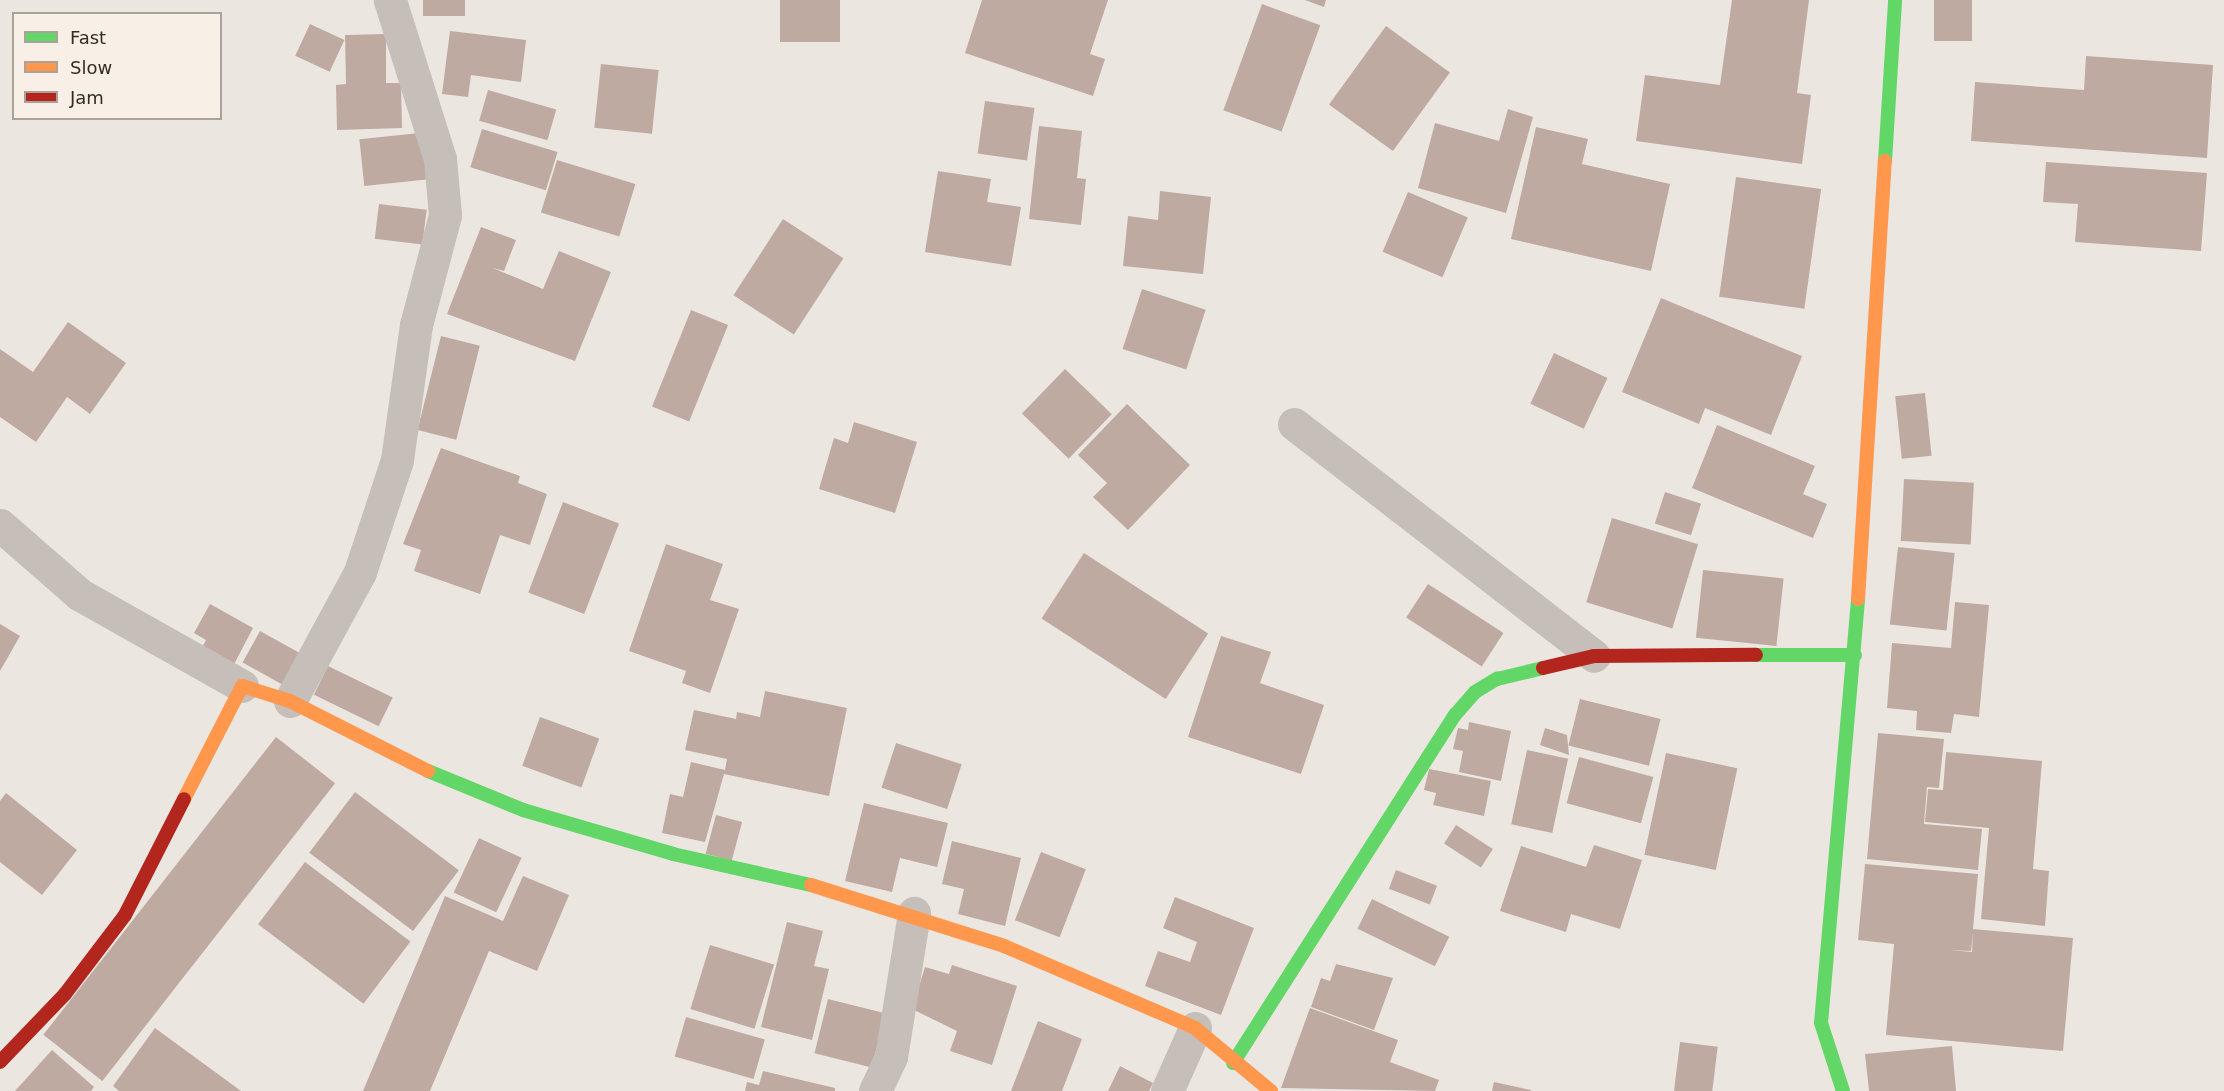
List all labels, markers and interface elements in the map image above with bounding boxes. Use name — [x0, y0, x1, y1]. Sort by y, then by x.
legend — [12, 12, 222, 120]
text: Fast — [70, 27, 106, 48]
text: Slow — [70, 57, 112, 78]
text: Jam — [70, 87, 104, 108]

